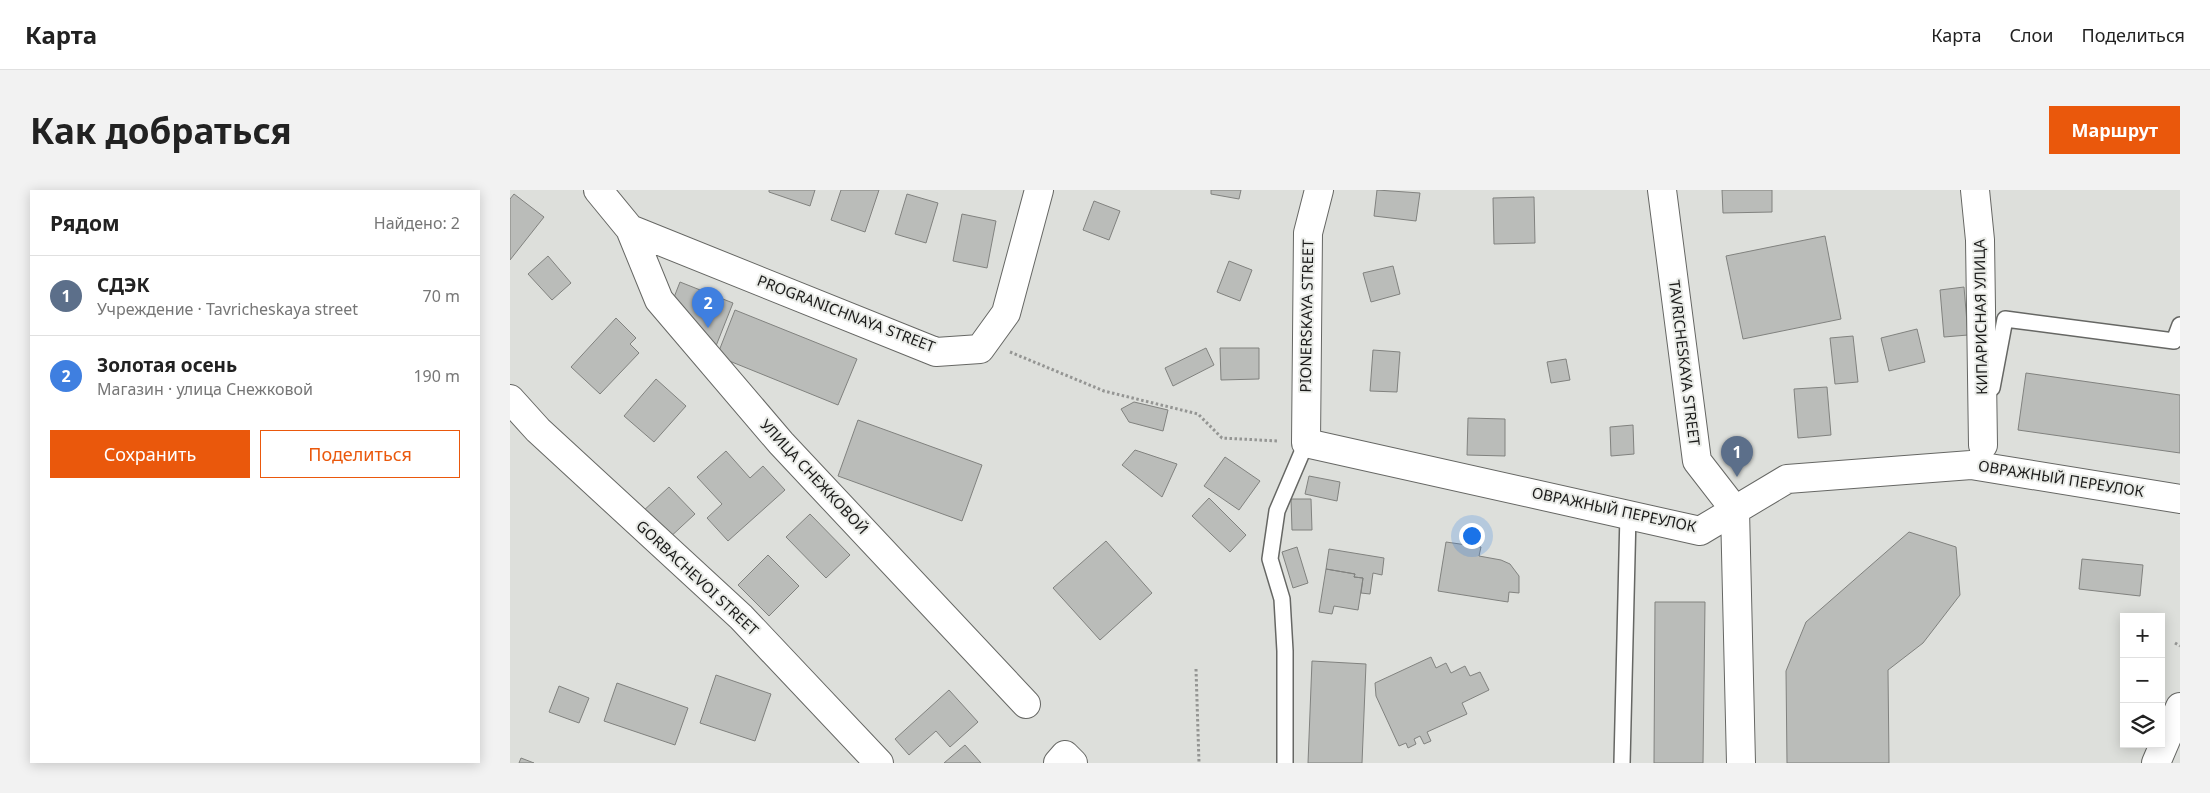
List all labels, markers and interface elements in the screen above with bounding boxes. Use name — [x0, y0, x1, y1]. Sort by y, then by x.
text: Карта — [25, 18, 97, 51]
text: Карта — [1931, 23, 1981, 47]
text: Слои — [2009, 23, 2053, 47]
text: Поделиться — [2081, 23, 2185, 47]
button: Маршрут — [2049, 106, 2180, 154]
text: Как добраться — [30, 107, 292, 154]
text: Рядом — [50, 209, 120, 237]
text: Найдено: 2 — [374, 212, 460, 234]
street label: PIONERSKAYA STREET — [1295, 239, 1317, 393]
street label: КИПАРИСНАЯ УЛИЦА — [1969, 239, 1991, 395]
street label: PROGRANICHNAYA STREET — [754, 270, 939, 357]
text: СДЭК — [97, 272, 150, 298]
street label: TAVRICHESKAYA STREET — [1665, 279, 1705, 448]
text: 1 — [61, 285, 71, 307]
text: 70 m — [423, 285, 460, 307]
pin: 2 — [692, 287, 724, 328]
text: Учреждение · Tavricheskaya street — [97, 298, 358, 320]
text: Золотая осень — [97, 352, 237, 378]
text: 2 — [61, 365, 71, 387]
text: 190 m — [413, 365, 460, 387]
text: Магазин · улица Снежковой — [97, 378, 313, 400]
street label: УЛИЦА СНЕЖКОВОЙ — [756, 415, 873, 538]
button: Сохранить — [50, 430, 250, 478]
button: Поделиться — [260, 430, 460, 478]
pin: 1 — [1721, 436, 1753, 477]
street label: ОВРАЖНЫЙ ПЕРЕУЛОК — [1977, 455, 2146, 501]
street label: ОВРАЖНЫЙ ПЕРЕУЛОК — [1530, 482, 1699, 536]
street label: GORBACHEVOI STREET — [632, 515, 764, 640]
your location — [1459, 523, 1485, 549]
map controls — [2120, 613, 2165, 748]
button: + — [2120, 613, 2165, 658]
button: − — [2120, 658, 2165, 703]
button: layers — [2120, 703, 2165, 748]

